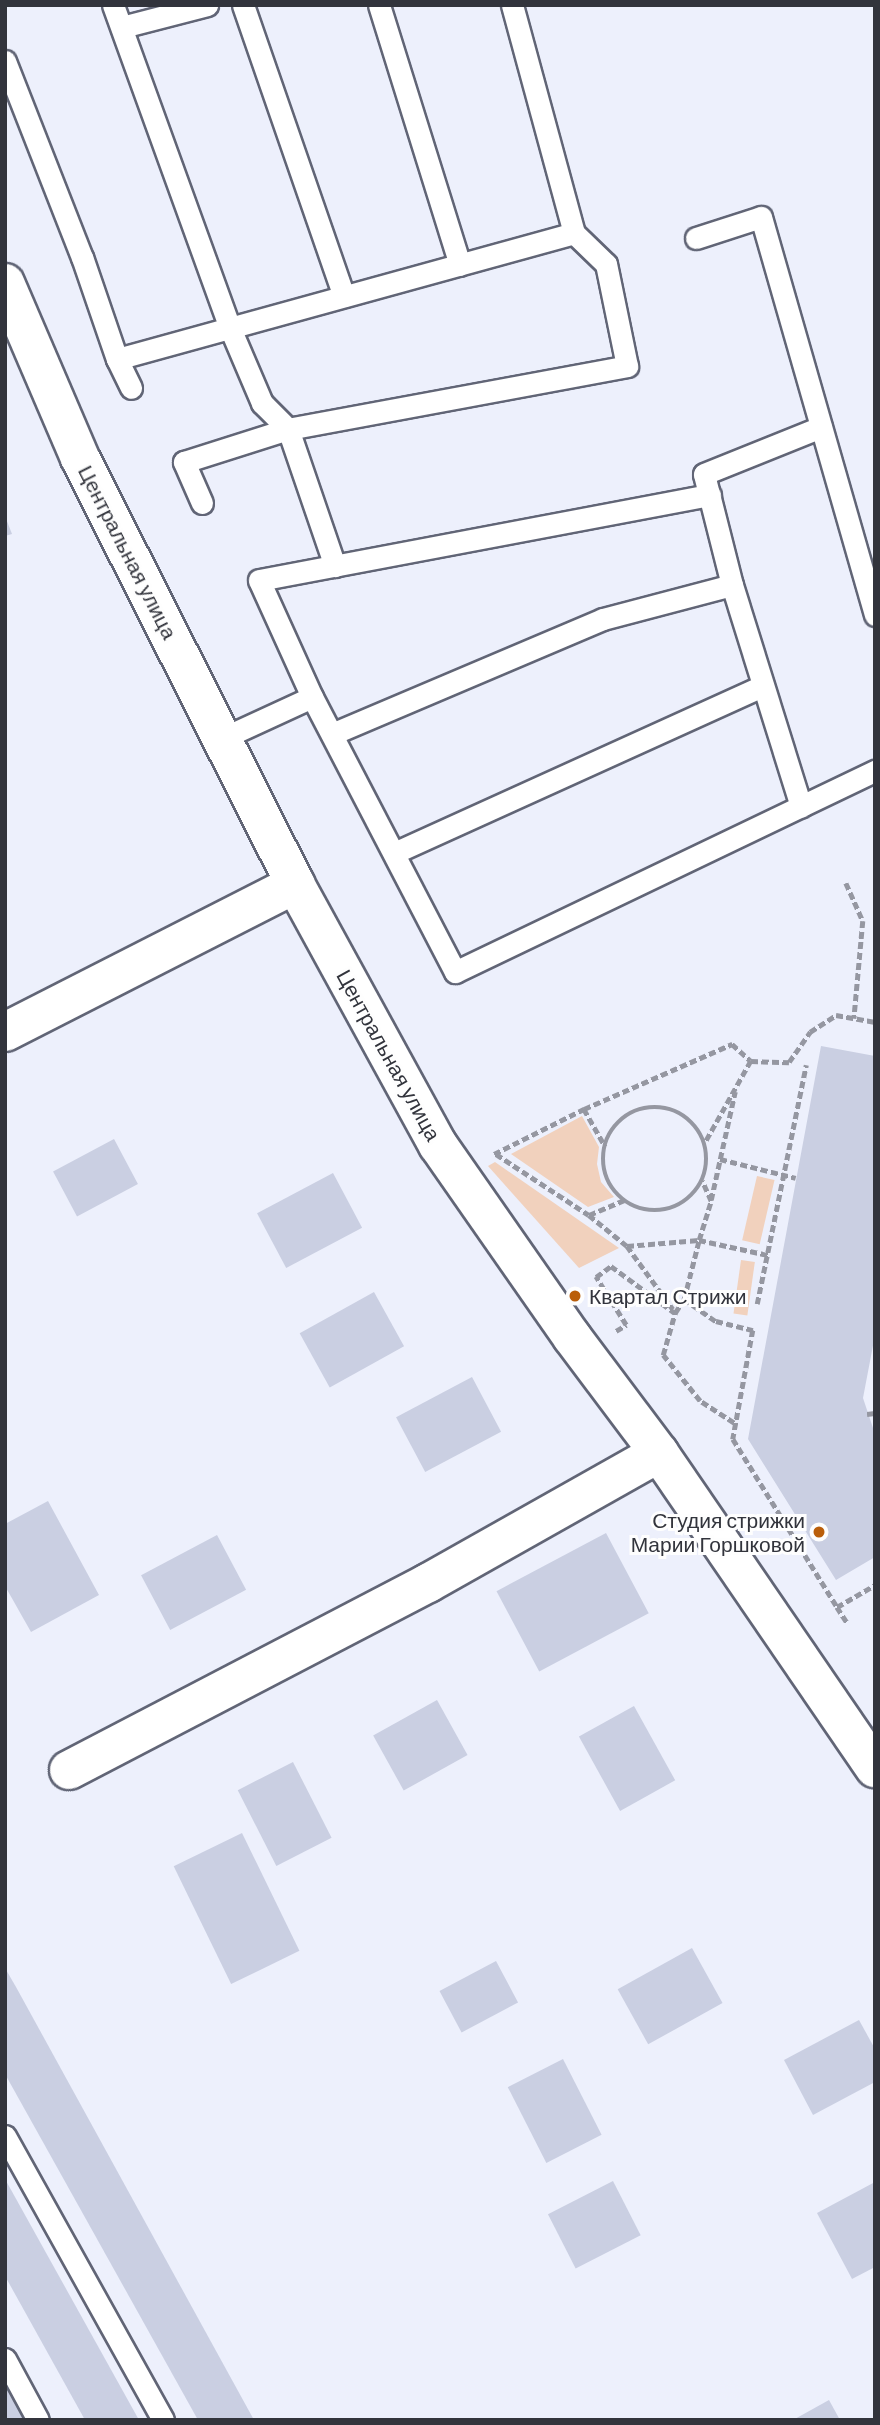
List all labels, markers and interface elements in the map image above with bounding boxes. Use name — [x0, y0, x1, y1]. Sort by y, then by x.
street label: Центральная улица — [73, 461, 183, 643]
street label: Центральная улица — [332, 965, 446, 1145]
place label: Квартал Стрижи — [589, 1283, 747, 1309]
marker: Квартал Стрижи — [567, 1288, 583, 1304]
place label: Студия стрижки Марии Горшковой — [631, 1507, 805, 1557]
marker: Студия стрижки Марии Горшковой — [811, 1524, 827, 1540]

